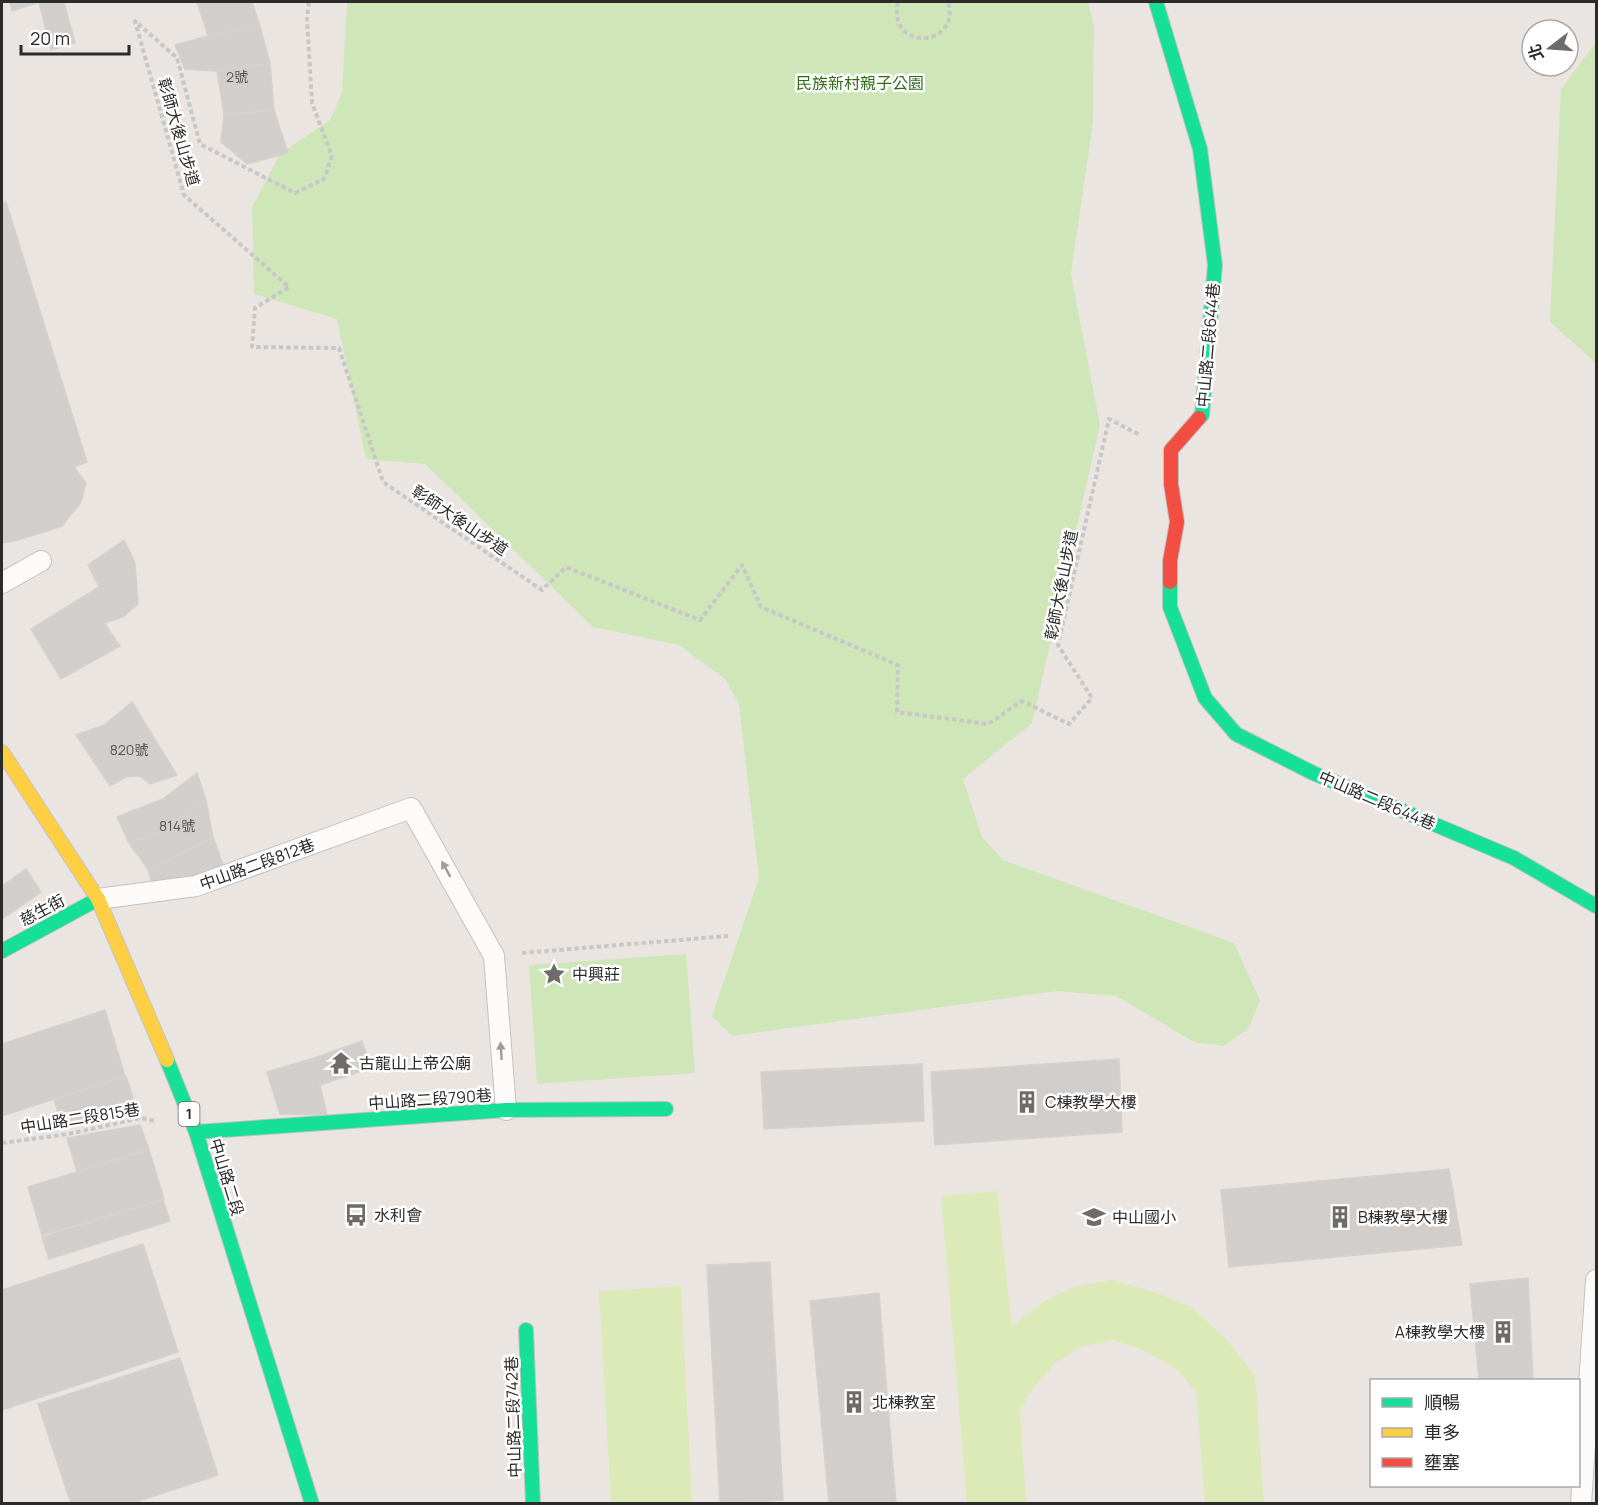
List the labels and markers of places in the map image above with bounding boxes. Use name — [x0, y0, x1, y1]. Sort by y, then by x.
place icon: 中興莊 — [541, 961, 567, 987]
place label: 中興莊 — [572, 963, 620, 985]
temple icon: 古龍山上帝公廟 — [328, 1050, 354, 1076]
place label: 古龍山上帝公廟 — [359, 1052, 471, 1074]
building icon: C棟教學大樓 — [1014, 1089, 1040, 1115]
place label: C棟教學大樓 — [1045, 1091, 1136, 1113]
bus stop icon: 水利會 — [343, 1202, 369, 1228]
place label: 水利會 — [374, 1204, 422, 1226]
school or university icon: 中山國小 — [1081, 1204, 1107, 1230]
building icon: B棟教學大樓 — [1327, 1204, 1353, 1230]
place label: 中山國小 — [1112, 1206, 1176, 1228]
place label: B棟教學大樓 — [1358, 1206, 1448, 1228]
building icon: A棟教學大樓 — [1490, 1319, 1516, 1345]
place label: A棟教學大樓 — [1395, 1321, 1485, 1343]
building icon: 北棟教室 — [841, 1389, 867, 1415]
place label: 北棟教室 — [872, 1391, 936, 1413]

